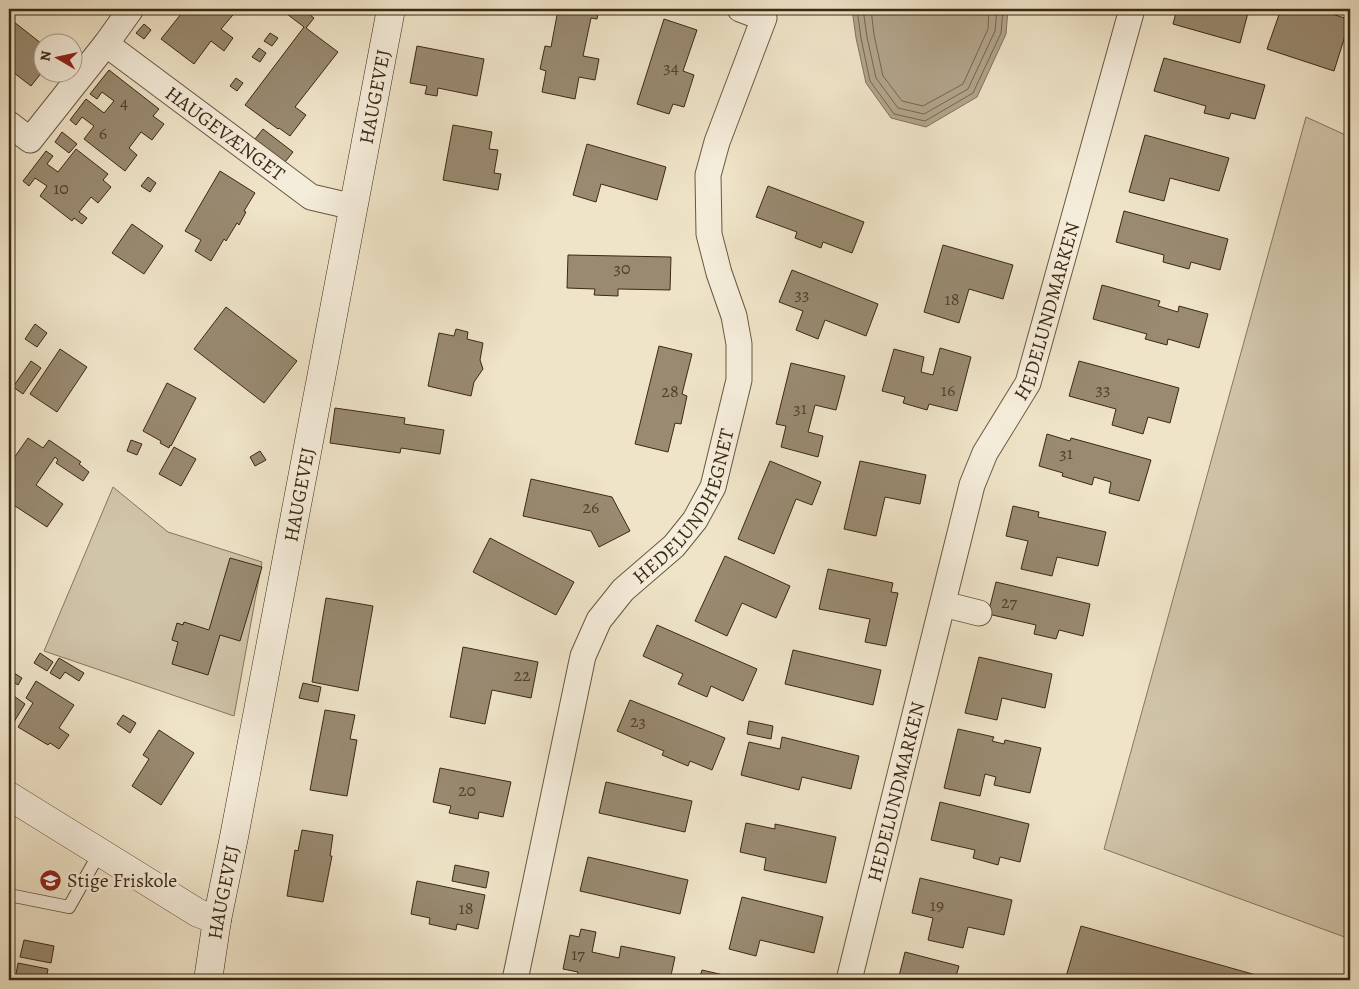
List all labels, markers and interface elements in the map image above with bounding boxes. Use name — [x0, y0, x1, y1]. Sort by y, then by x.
north arrow — [32, 32, 82, 82]
street label: HAUGEVEJ — [353, 47, 397, 146]
text: N — [35, 50, 56, 63]
house number: 34 — [663, 55, 679, 79]
street label: HAUGEVÆNGET — [160, 80, 291, 187]
house number: 4 — [120, 90, 128, 114]
house number: 6 — [99, 121, 107, 145]
house number: 10 — [53, 176, 69, 200]
street label: HEDELUNDMARKEN — [1007, 219, 1086, 406]
house number: 30 — [613, 256, 631, 280]
house number: 33 — [795, 282, 809, 306]
house number: 18 — [945, 287, 959, 311]
house number: 33 — [1096, 377, 1110, 401]
house number: 16 — [941, 378, 955, 402]
house number: 28 — [661, 379, 679, 403]
house number: 31 — [793, 396, 807, 420]
street label: HEDELUNDHEGNET — [627, 426, 741, 590]
house number: 31 — [1059, 441, 1073, 465]
street label: HAUGEVEJ — [277, 445, 322, 544]
house number: 26 — [583, 495, 599, 519]
house number: 27 — [1001, 590, 1017, 614]
house number: 22 — [513, 663, 531, 687]
street label: HEDELUNDMARKEN — [861, 699, 932, 885]
house number: 23 — [630, 709, 646, 733]
house number: 20 — [458, 778, 476, 802]
street label: HAUGEVEJ — [201, 843, 246, 941]
place label: Stige Friskole — [67, 867, 177, 894]
school or university icon: Stige Friskole — [39, 868, 63, 892]
house number: 19 — [930, 893, 944, 917]
house number: 18 — [459, 896, 473, 920]
house number: 17 — [571, 942, 585, 966]

